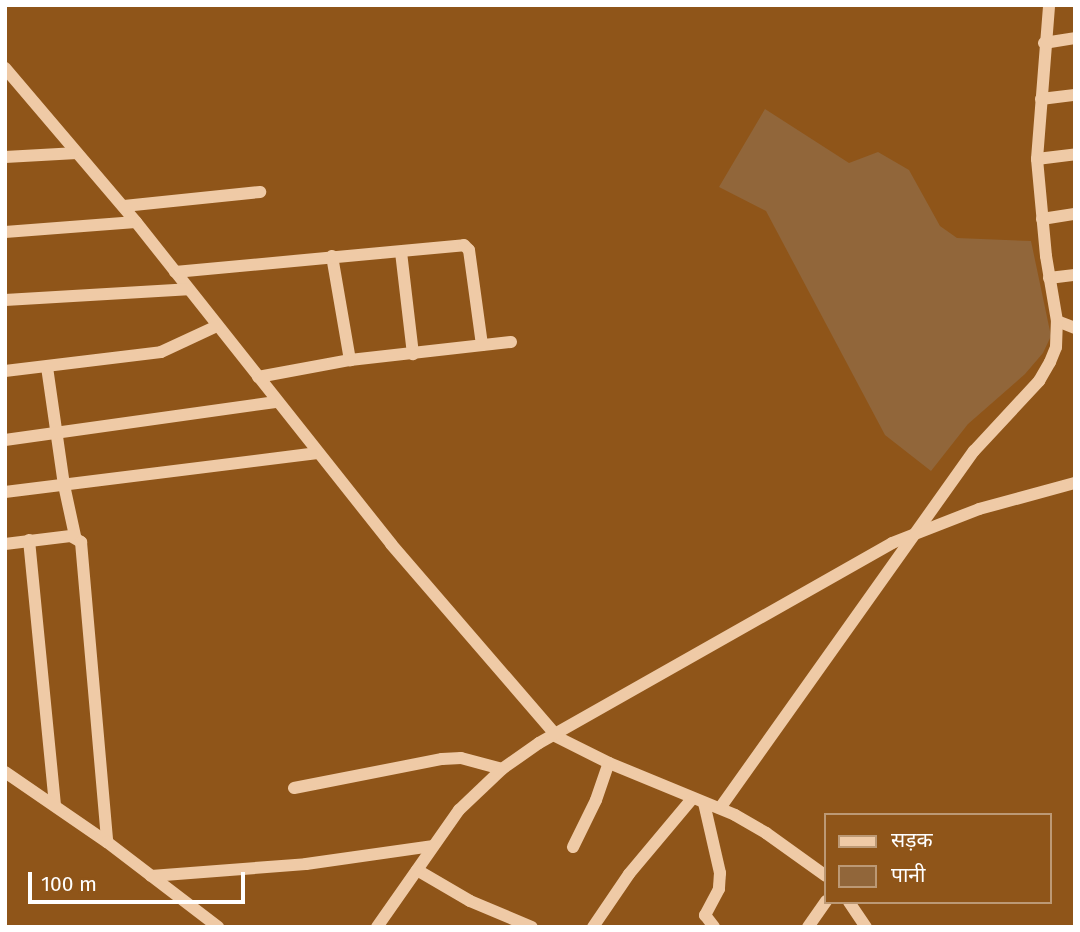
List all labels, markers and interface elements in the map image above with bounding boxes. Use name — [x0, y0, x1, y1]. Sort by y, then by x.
legend — [824, 813, 1052, 904]
text: सड़क — [891, 827, 933, 853]
scale bar — [32, 858, 248, 902]
text: पानी — [891, 862, 925, 888]
text: 100 m — [41, 871, 97, 897]

